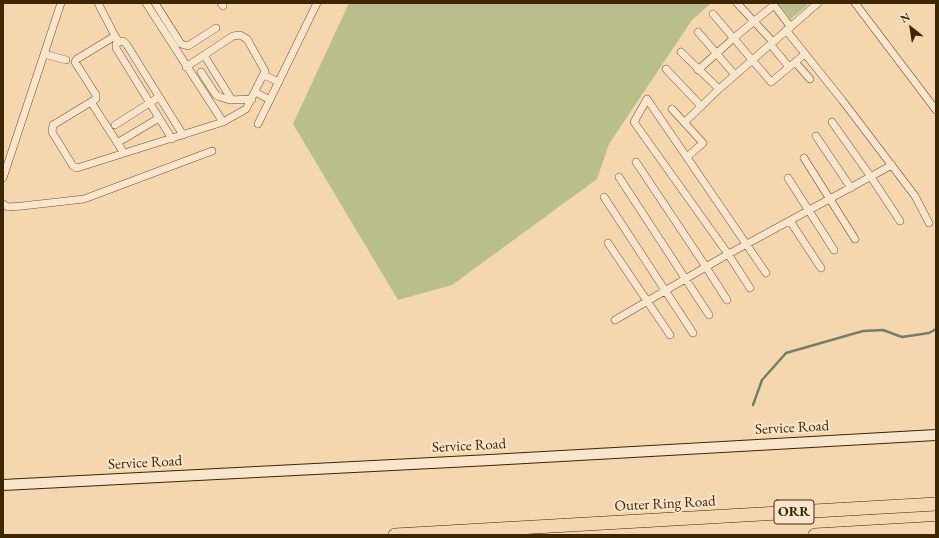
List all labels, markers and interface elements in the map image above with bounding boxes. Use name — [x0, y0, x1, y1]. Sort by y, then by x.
north arrow — [891, 8, 931, 48]
text: N — [898, 9, 912, 26]
street label: Service Road — [755, 417, 829, 439]
street label: Service Road — [432, 435, 506, 457]
street label: Service Road — [108, 452, 182, 474]
street label: Outer Ring Road — [614, 492, 716, 516]
road number: ORR — [774, 500, 814, 524]

